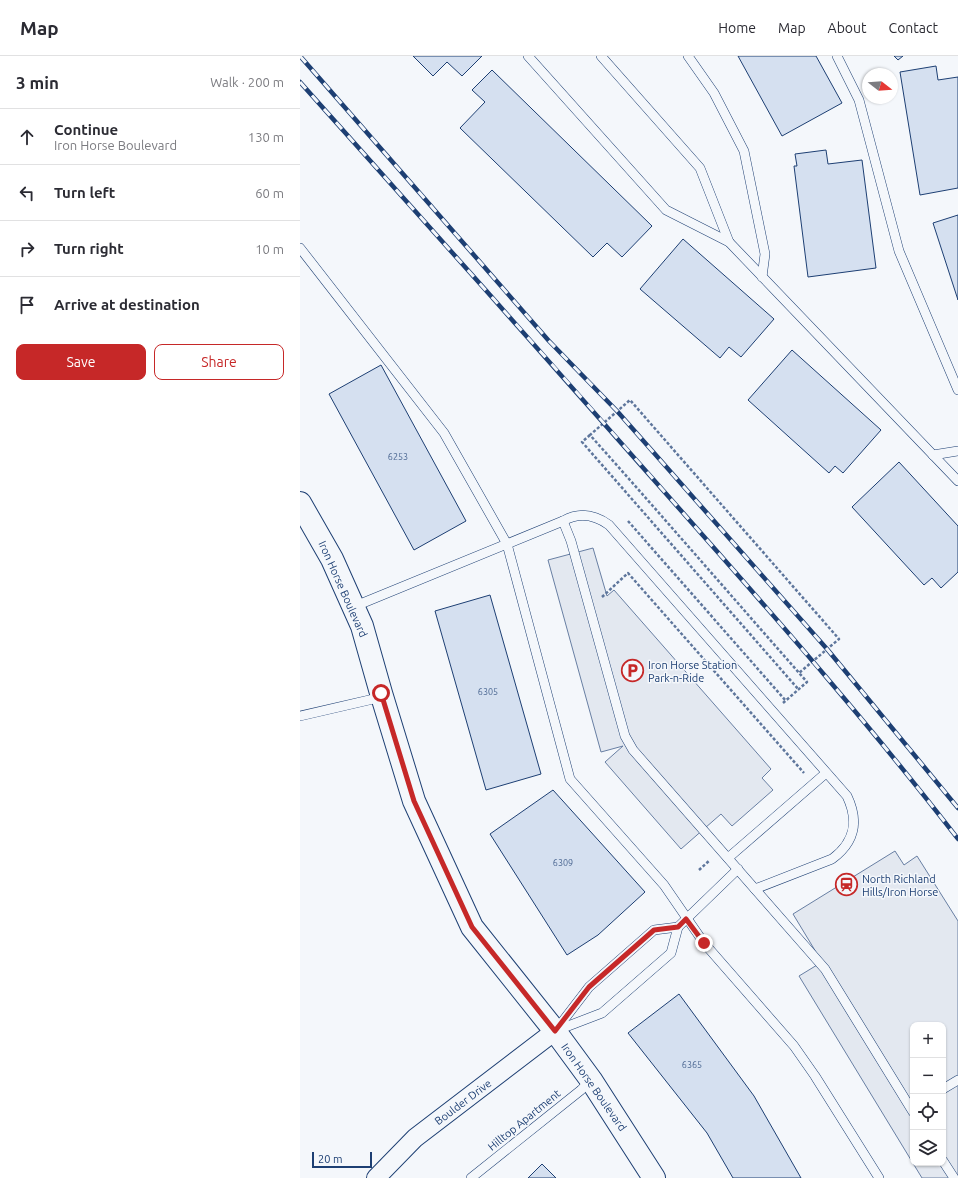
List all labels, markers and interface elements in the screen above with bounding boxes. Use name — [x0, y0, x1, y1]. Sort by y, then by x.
text: Map — [20, 17, 59, 39]
text: Home — [718, 20, 756, 36]
text: Map — [778, 20, 806, 36]
text: About — [828, 20, 867, 36]
text: Contact — [889, 20, 938, 36]
north arrow — [862, 68, 898, 104]
text: 3 min — [16, 73, 59, 92]
text: Walk · 200 m — [210, 75, 284, 89]
text: Continue — [54, 121, 118, 138]
icon: ahead — [16, 126, 38, 148]
text: 130 m — [248, 130, 284, 144]
text: Iron Horse Boulevard — [54, 138, 177, 152]
icon: left — [16, 182, 38, 204]
text: Turn left — [54, 184, 115, 201]
text: 60 m — [255, 186, 284, 200]
icon: right — [16, 238, 38, 260]
text: Turn right — [54, 240, 124, 257]
text: 10 m — [255, 242, 284, 256]
icon: arrive — [16, 294, 38, 316]
text: Arrive at destination — [54, 296, 200, 313]
button: Save — [16, 344, 146, 380]
button: Share — [154, 344, 284, 380]
house number: 6253 — [388, 452, 408, 462]
street label: Iron Horse Boulevard — [316, 539, 370, 639]
parking icon: Iron Horse Station Park-n-Ride — [619, 658, 645, 684]
place label: Iron Horse Station Park-n-Ride — [648, 659, 737, 684]
route start — [372, 684, 390, 702]
house number: 6305 — [478, 687, 498, 697]
house number: 6309 — [553, 858, 573, 868]
station icon: North Richland Hills/Iron Horse — [834, 872, 860, 898]
place label: North Richland Hills/Iron Horse — [862, 873, 938, 898]
route end — [695, 934, 713, 952]
map controls — [910, 1022, 946, 1166]
button: + — [910, 1022, 946, 1058]
street label: Iron Horse Boulevard — [559, 1041, 629, 1133]
button: − — [910, 1058, 946, 1094]
house number: 6365 — [682, 1060, 702, 1070]
street label: Boulder Drive — [432, 1077, 494, 1127]
street label: Hilltop Apartment — [485, 1087, 563, 1153]
button: locate — [910, 1094, 946, 1130]
button: layers — [910, 1130, 946, 1166]
scale bar — [312, 1150, 372, 1169]
text: 20 m — [318, 1153, 342, 1165]

